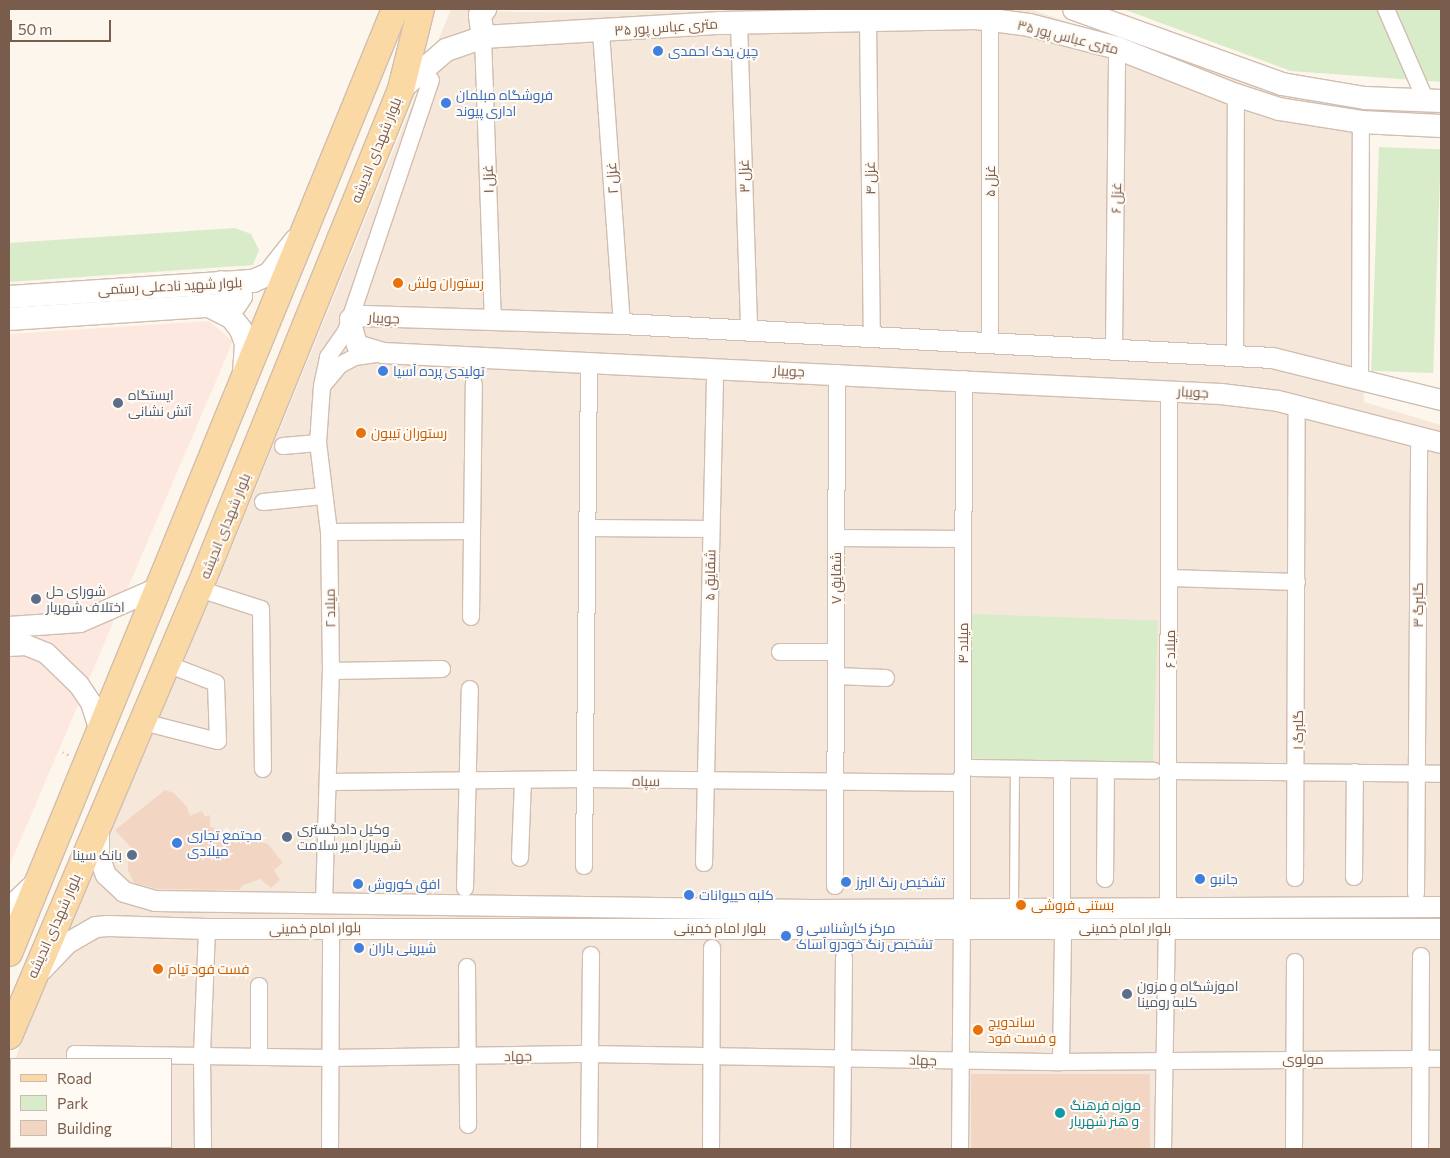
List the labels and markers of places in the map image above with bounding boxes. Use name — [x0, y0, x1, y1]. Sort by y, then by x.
place label: چین یدک احمدی — [668, 43, 758, 59]
marker: چین یدک احمدی — [652, 45, 664, 57]
place label: فروشگاه مبلمان اداری پیوند — [456, 87, 553, 120]
marker: فروشگاه مبلمان اداری پیوند — [440, 97, 452, 109]
place label: رستوران ولش — [408, 275, 484, 291]
marker: رستوران ولش — [392, 277, 404, 289]
place label: تولیدی پرده آسیا — [393, 363, 485, 379]
marker: تولیدی پرده آسیا — [377, 365, 389, 377]
place label: ایستگاه آتش نشانی — [128, 387, 192, 420]
marker: ایستگاه آتش نشانی — [112, 397, 124, 409]
place label: رستوران تیبون — [371, 425, 447, 441]
marker: رستوران تیبون — [355, 427, 367, 439]
place label: شورای حل اختلاف شهریار — [46, 583, 125, 616]
marker: شورای حل اختلاف شهریار — [30, 593, 42, 605]
place label: وکیل دادگستری شهریار امیر سلامت — [297, 821, 401, 854]
place label: مجتمع تجاری میلادی — [187, 827, 262, 860]
marker: وکیل دادگستری شهریار امیر سلامت — [281, 831, 293, 843]
marker: مجتمع تجاری میلادی — [171, 837, 183, 849]
place label: بانک سینا — [72, 847, 122, 863]
marker: بانک سینا — [126, 849, 138, 861]
place label: جانبو — [1210, 871, 1238, 887]
marker: جانبو — [1194, 873, 1206, 885]
place label: تشخیص رنگ البرز — [856, 874, 945, 890]
place label: افق کوروش — [368, 876, 441, 892]
marker: تشخیص رنگ البرز — [840, 876, 852, 888]
marker: افق کوروش — [352, 878, 364, 890]
place label: کلبه حییوانات — [699, 887, 774, 903]
marker: کلبه حییوانات — [683, 889, 695, 901]
place label: بستنی فروشی — [1031, 897, 1114, 913]
marker: بستنی فروشی — [1015, 899, 1027, 911]
place label: مرکز کارشناسی و تشخیص رنگ خودرو آساک — [796, 920, 933, 952]
marker: مرکز کارشناسی و تشخیص رنگ خودرو آساک — [780, 930, 792, 942]
place label: شیرینی باران — [369, 940, 436, 956]
marker: شیرینی باران — [353, 942, 365, 954]
place label: فست فود تیام — [168, 961, 249, 977]
marker: فست فود تیام — [152, 963, 164, 975]
place label: اموزشگاه و مزون کلبه رومینا — [1137, 978, 1238, 1010]
marker: اموزشگاه و مزون کلبه رومینا — [1121, 988, 1133, 1000]
place label: ساندویچ و فست فود — [988, 1014, 1056, 1046]
marker: ساندویچ و فست فود — [972, 1024, 984, 1036]
place label: موزه فرهنگ و هنر شهریار — [1070, 1097, 1141, 1130]
marker: موزه فرهنگ و هنر شهریار — [1054, 1107, 1066, 1119]

